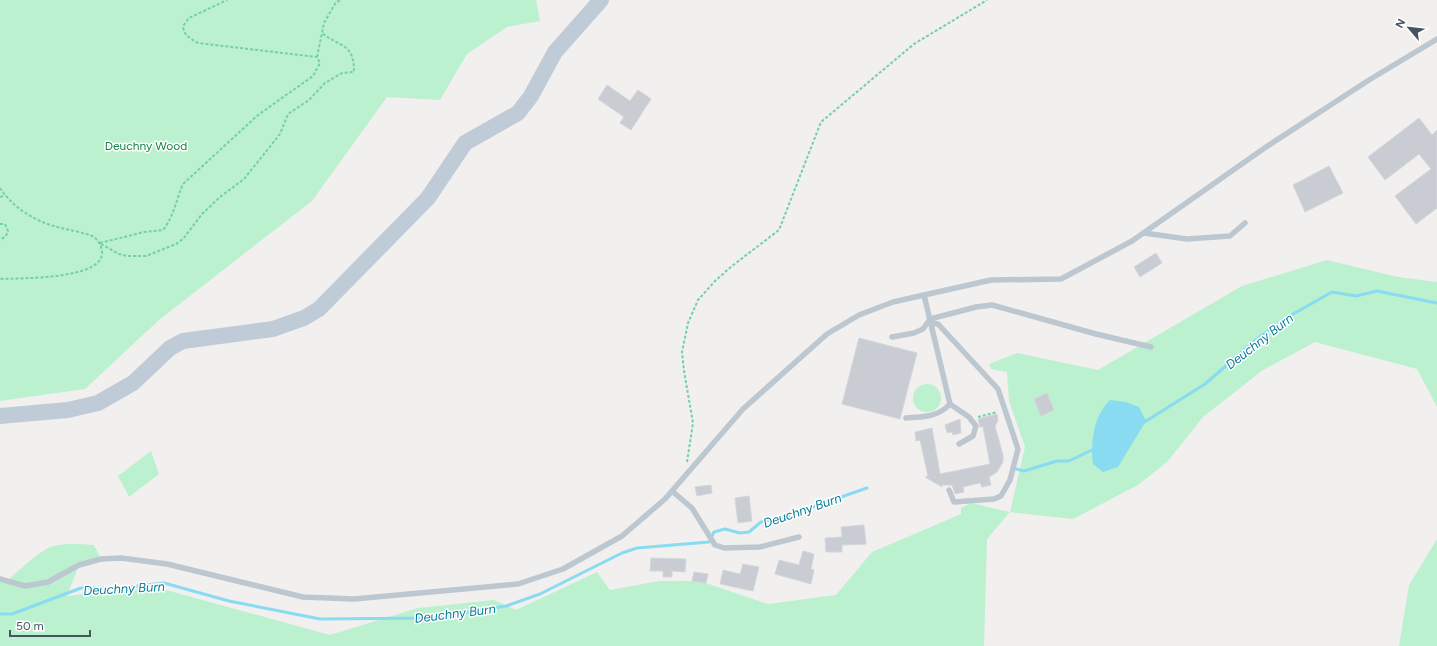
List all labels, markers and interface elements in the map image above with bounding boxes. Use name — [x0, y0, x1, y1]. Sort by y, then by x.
north arrow — [1389, 8, 1429, 48]
text: N — [1393, 17, 1408, 30]
park label: Deuchny Wood — [105, 139, 187, 153]
water label: Deuchny Burn — [1223, 310, 1296, 372]
water label: Deuchny Burn — [761, 490, 843, 531]
water label: Deuchny Burn — [83, 579, 165, 598]
water label: Deuchny Burn — [414, 601, 497, 626]
scale bar — [10, 612, 90, 638]
text: 50 m — [16, 619, 44, 633]

